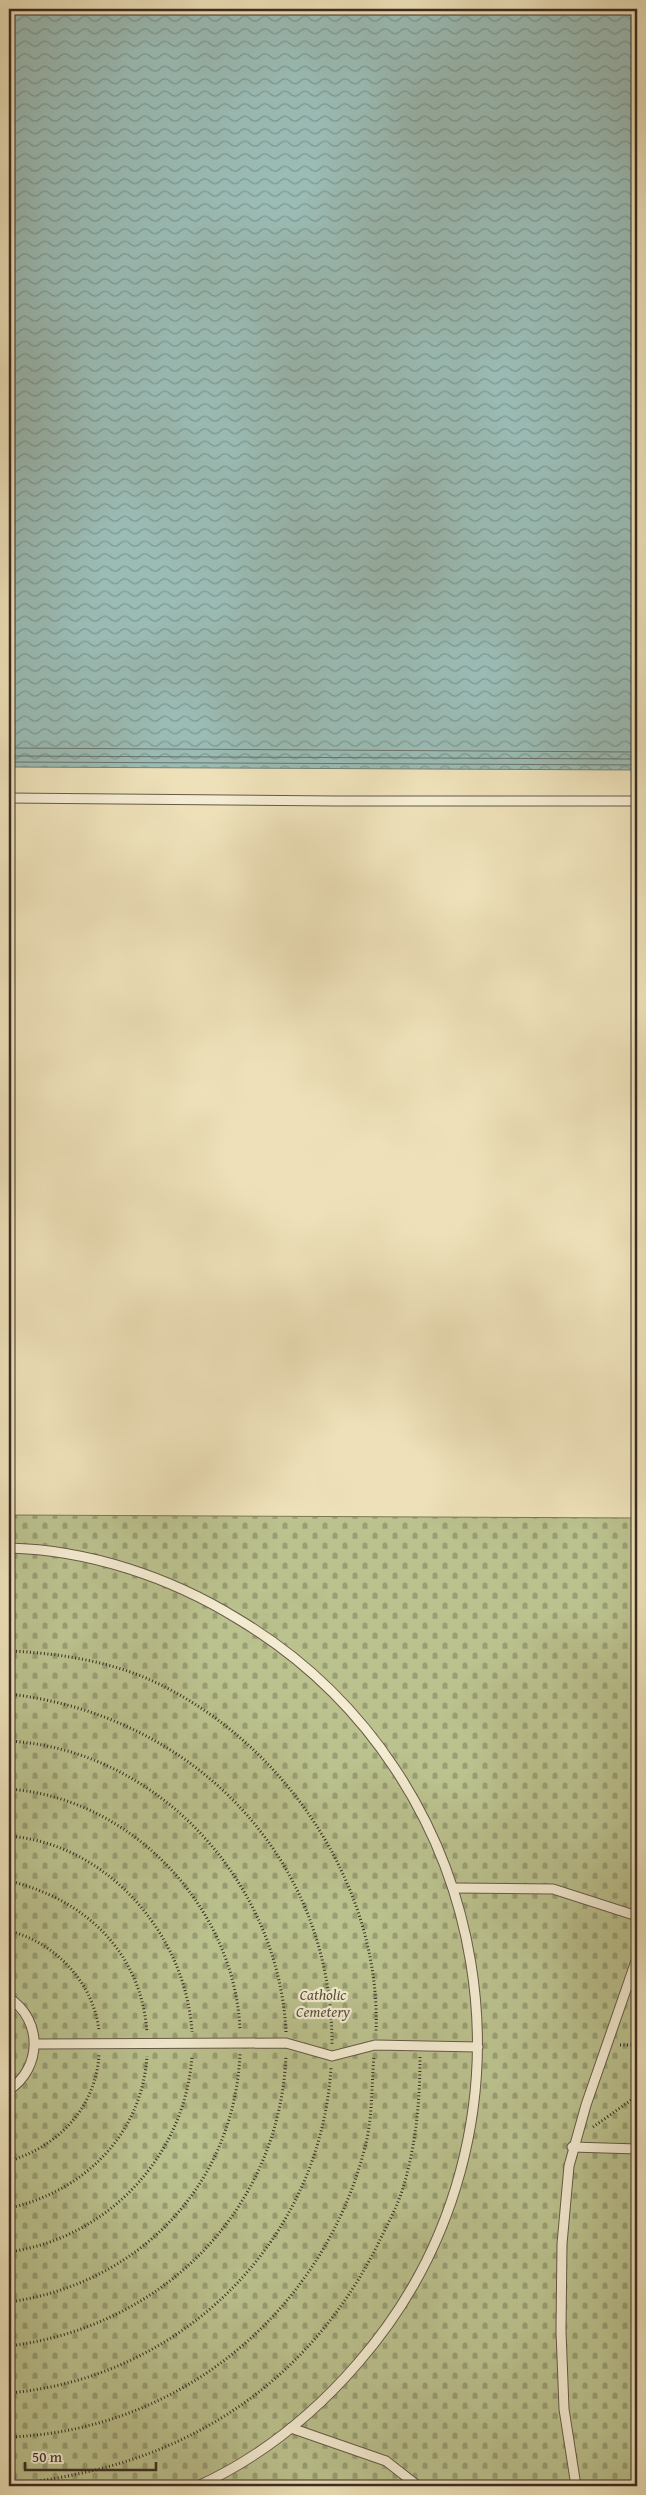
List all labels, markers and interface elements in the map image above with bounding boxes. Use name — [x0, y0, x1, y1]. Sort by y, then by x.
park label: Catholic Cemetery — [296, 1984, 350, 2022]
scale bar — [25, 2440, 156, 2472]
text: 50 m — [32, 2446, 63, 2467]

